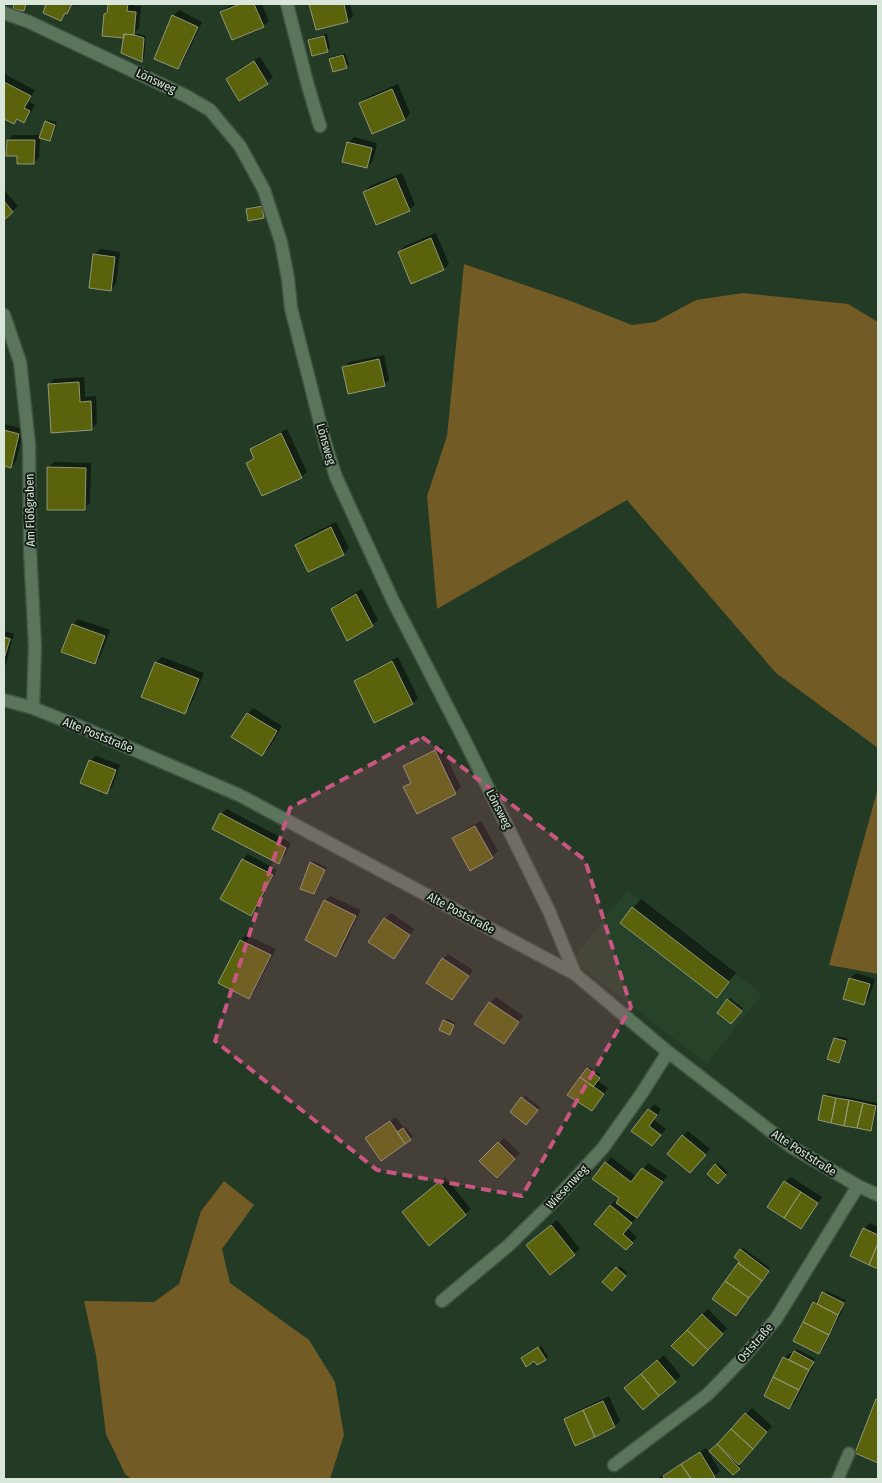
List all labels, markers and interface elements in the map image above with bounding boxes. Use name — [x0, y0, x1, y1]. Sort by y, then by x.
street label: Lönsweg — [134, 66, 178, 96]
street label: Lönsweg — [313, 422, 339, 467]
street label: Am Flößgraben — [22, 473, 38, 547]
street label: Alte Poststraße — [61, 715, 135, 755]
street label: Lönsweg — [483, 787, 515, 831]
street label: Alte Poststraße — [425, 889, 497, 937]
street label: Alte Poststraße — [769, 1127, 839, 1179]
street label: Wiesenweg — [543, 1162, 591, 1212]
street label: Oststraße — [734, 1320, 776, 1366]

